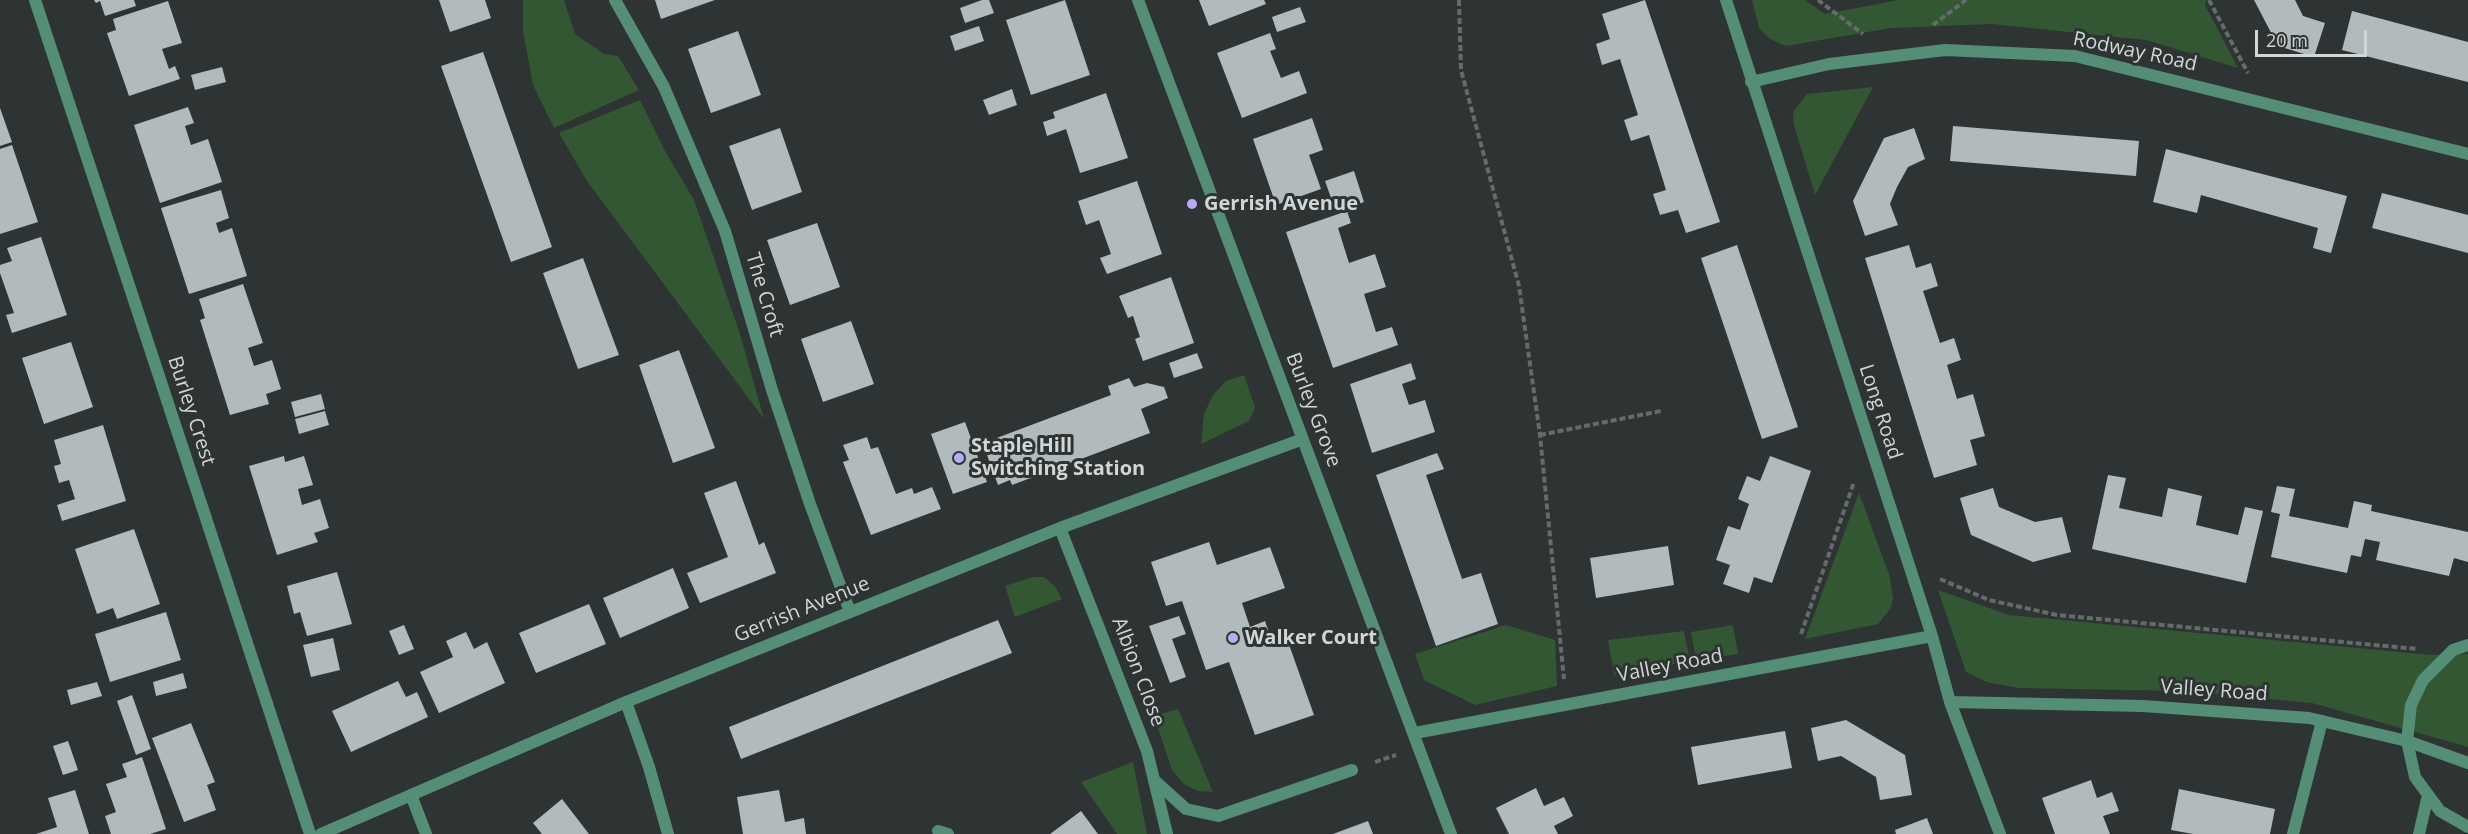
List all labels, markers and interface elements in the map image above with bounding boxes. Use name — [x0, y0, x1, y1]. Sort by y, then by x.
scale bar — [2258, 18, 2370, 56]
street label: Rodway Road — [2071, 27, 2199, 77]
text: 20 m — [2266, 28, 2308, 52]
place label: Gerrish Avenue — [1204, 192, 1358, 216]
marker: Gerrish Avenue — [1185, 197, 1199, 211]
street label: The Croft — [740, 250, 788, 340]
street label: Burley Grove — [1280, 349, 1346, 471]
street label: Burley Crest — [162, 353, 220, 469]
street label: Long Road — [1853, 361, 1907, 463]
place label: Staple Hill Switching Station — [971, 434, 1145, 481]
marker: Staple Hill Switching Station — [952, 451, 966, 465]
street label: Gerrish Avenue — [731, 572, 873, 648]
street label: Albion Close — [1106, 614, 1170, 730]
place label: Walker Court — [1245, 626, 1377, 650]
marker: Walker Court — [1226, 631, 1240, 645]
street label: Valley Road — [1615, 644, 1725, 688]
street label: Valley Road — [2160, 675, 2268, 707]

